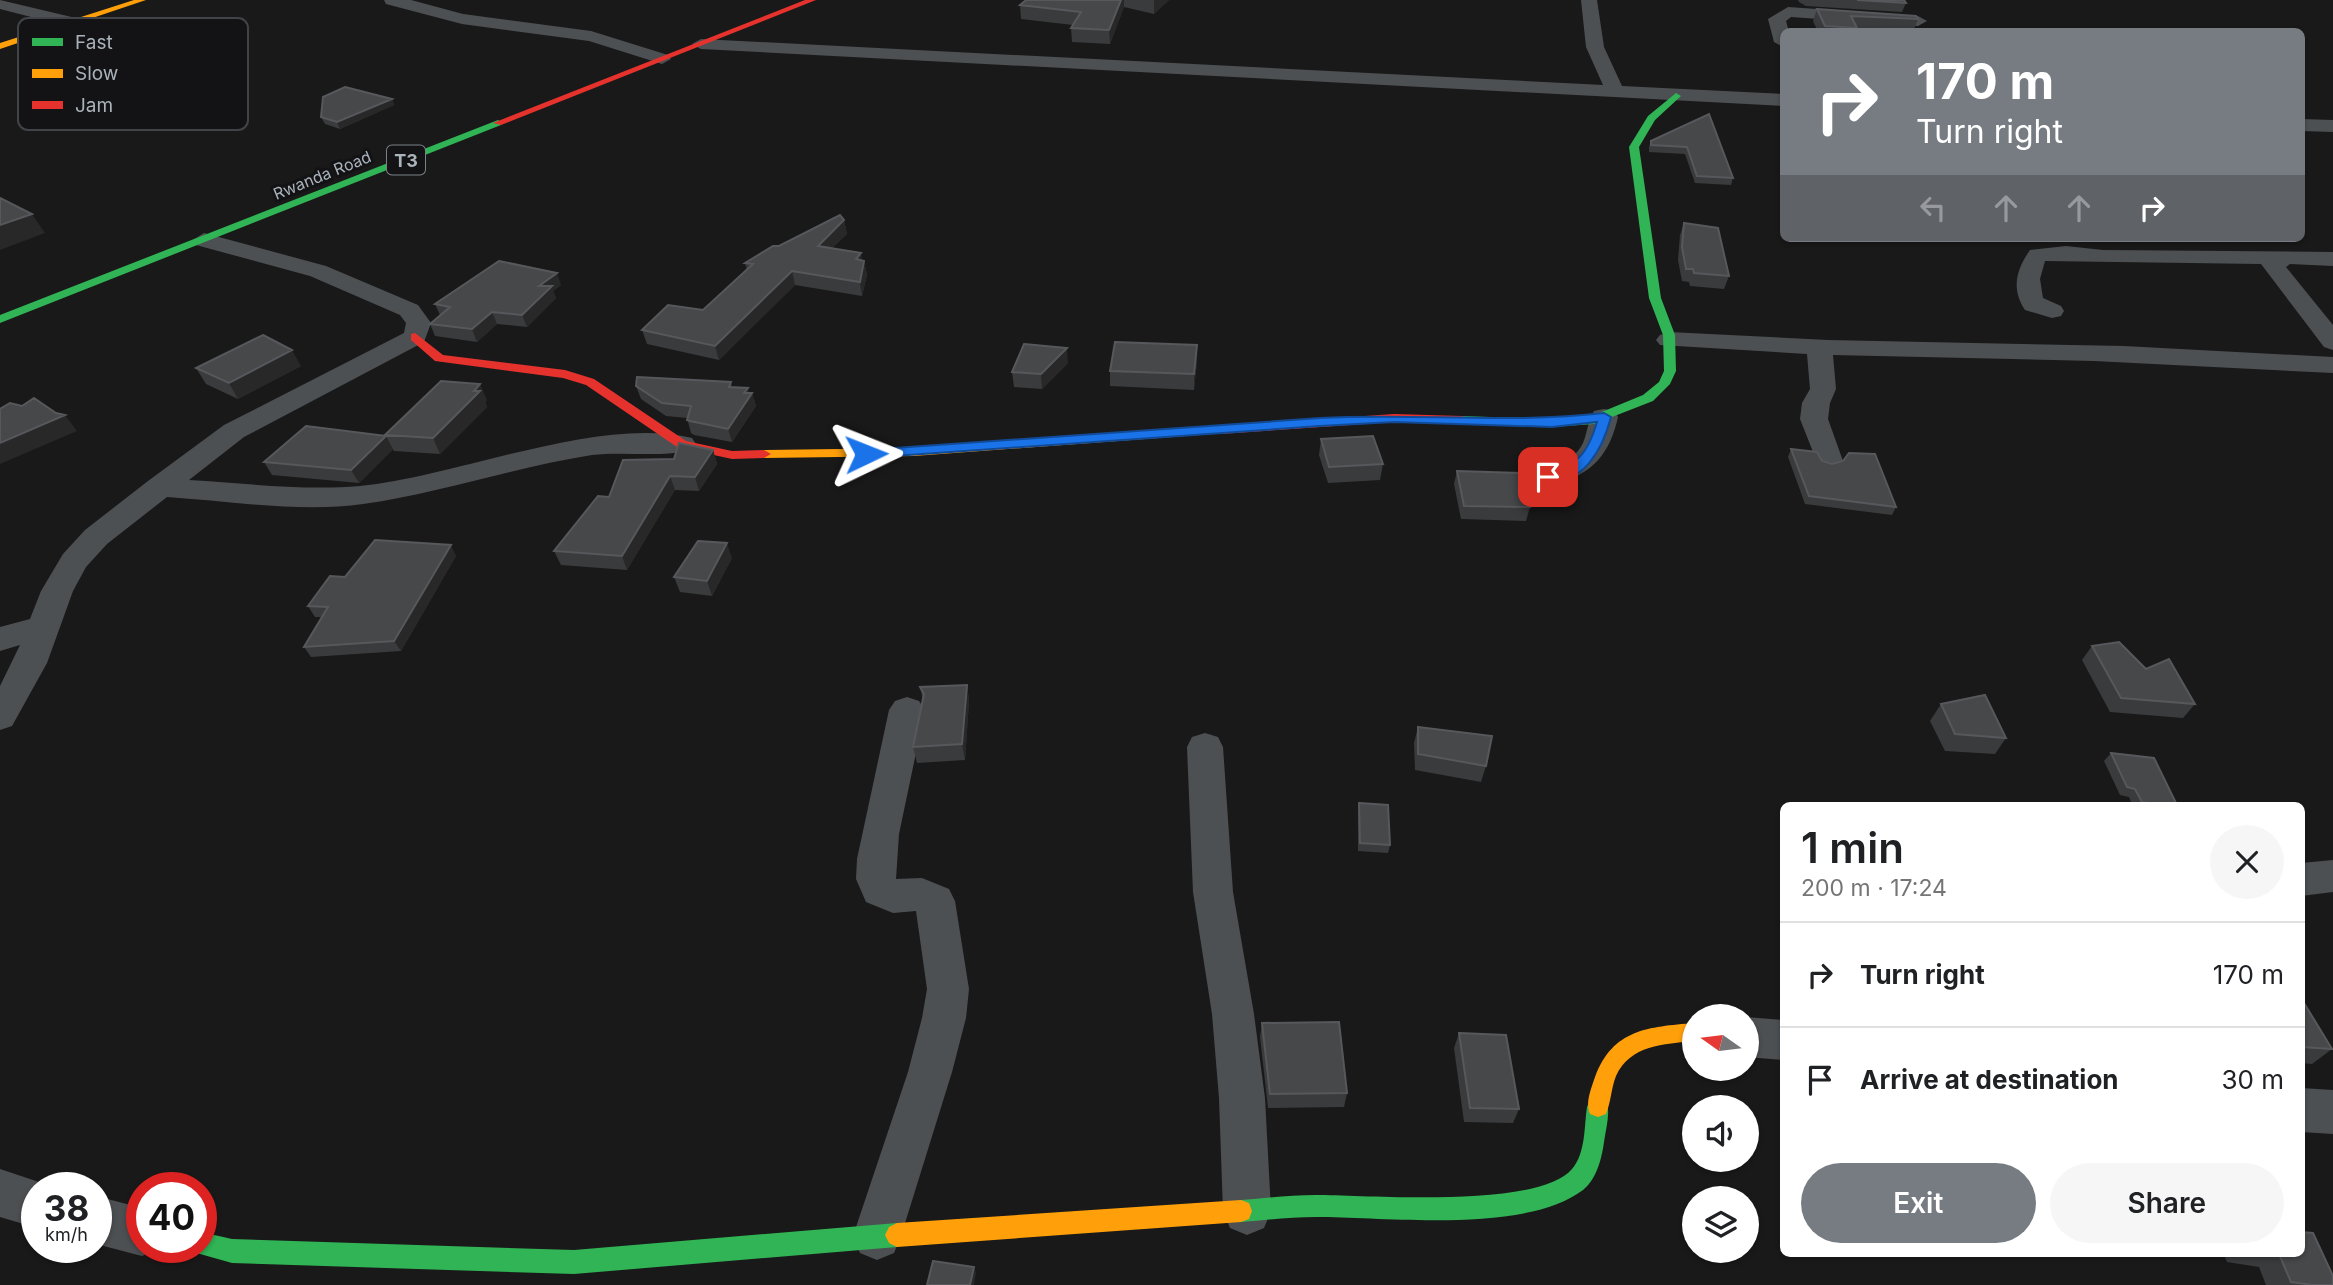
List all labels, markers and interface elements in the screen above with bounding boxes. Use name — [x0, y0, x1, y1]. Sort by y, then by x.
legend — [18, 18, 248, 130]
text: Fast — [75, 31, 113, 54]
text: 170 m — [1916, 52, 2054, 111]
icon: right — [1801, 56, 1892, 147]
text: Slow — [75, 62, 118, 85]
text: Jam — [75, 94, 113, 117]
text: Turn right — [1916, 112, 2063, 151]
street label: Rwanda Road — [270, 146, 374, 204]
road number: T3 — [387, 146, 425, 174]
icon: left — [1914, 189, 1952, 227]
icon: ahead — [1987, 189, 2025, 227]
icon: ahead — [2060, 189, 2098, 227]
icon: right — [2133, 189, 2171, 227]
position arrow — [829, 417, 903, 491]
pin — [1518, 447, 1578, 507]
icon: arrive — [1529, 458, 1567, 496]
text: 1 min — [1801, 822, 1904, 873]
button: close — [2210, 825, 2284, 899]
text: 200 m · 17:24 — [1801, 874, 1947, 902]
icon: right — [1801, 956, 1839, 994]
text: Turn right — [1860, 959, 1985, 990]
text: 170 m — [2213, 959, 2284, 990]
north arrow — [1682, 1004, 1759, 1082]
map controls — [1682, 1004, 1759, 1263]
icon: arrive — [1801, 1061, 1839, 1099]
text: Arrive at destination — [1860, 1064, 2119, 1095]
text: 30 m — [2221, 1064, 2284, 1095]
button: sound — [1682, 1095, 1759, 1172]
button: Exit — [1801, 1163, 2036, 1243]
button: Share — [2050, 1163, 2284, 1243]
speed limit sign: 40 — [126, 1172, 217, 1263]
button: layers — [1682, 1186, 1759, 1263]
text: 38 — [44, 1187, 89, 1229]
text: km/h — [45, 1224, 88, 1245]

